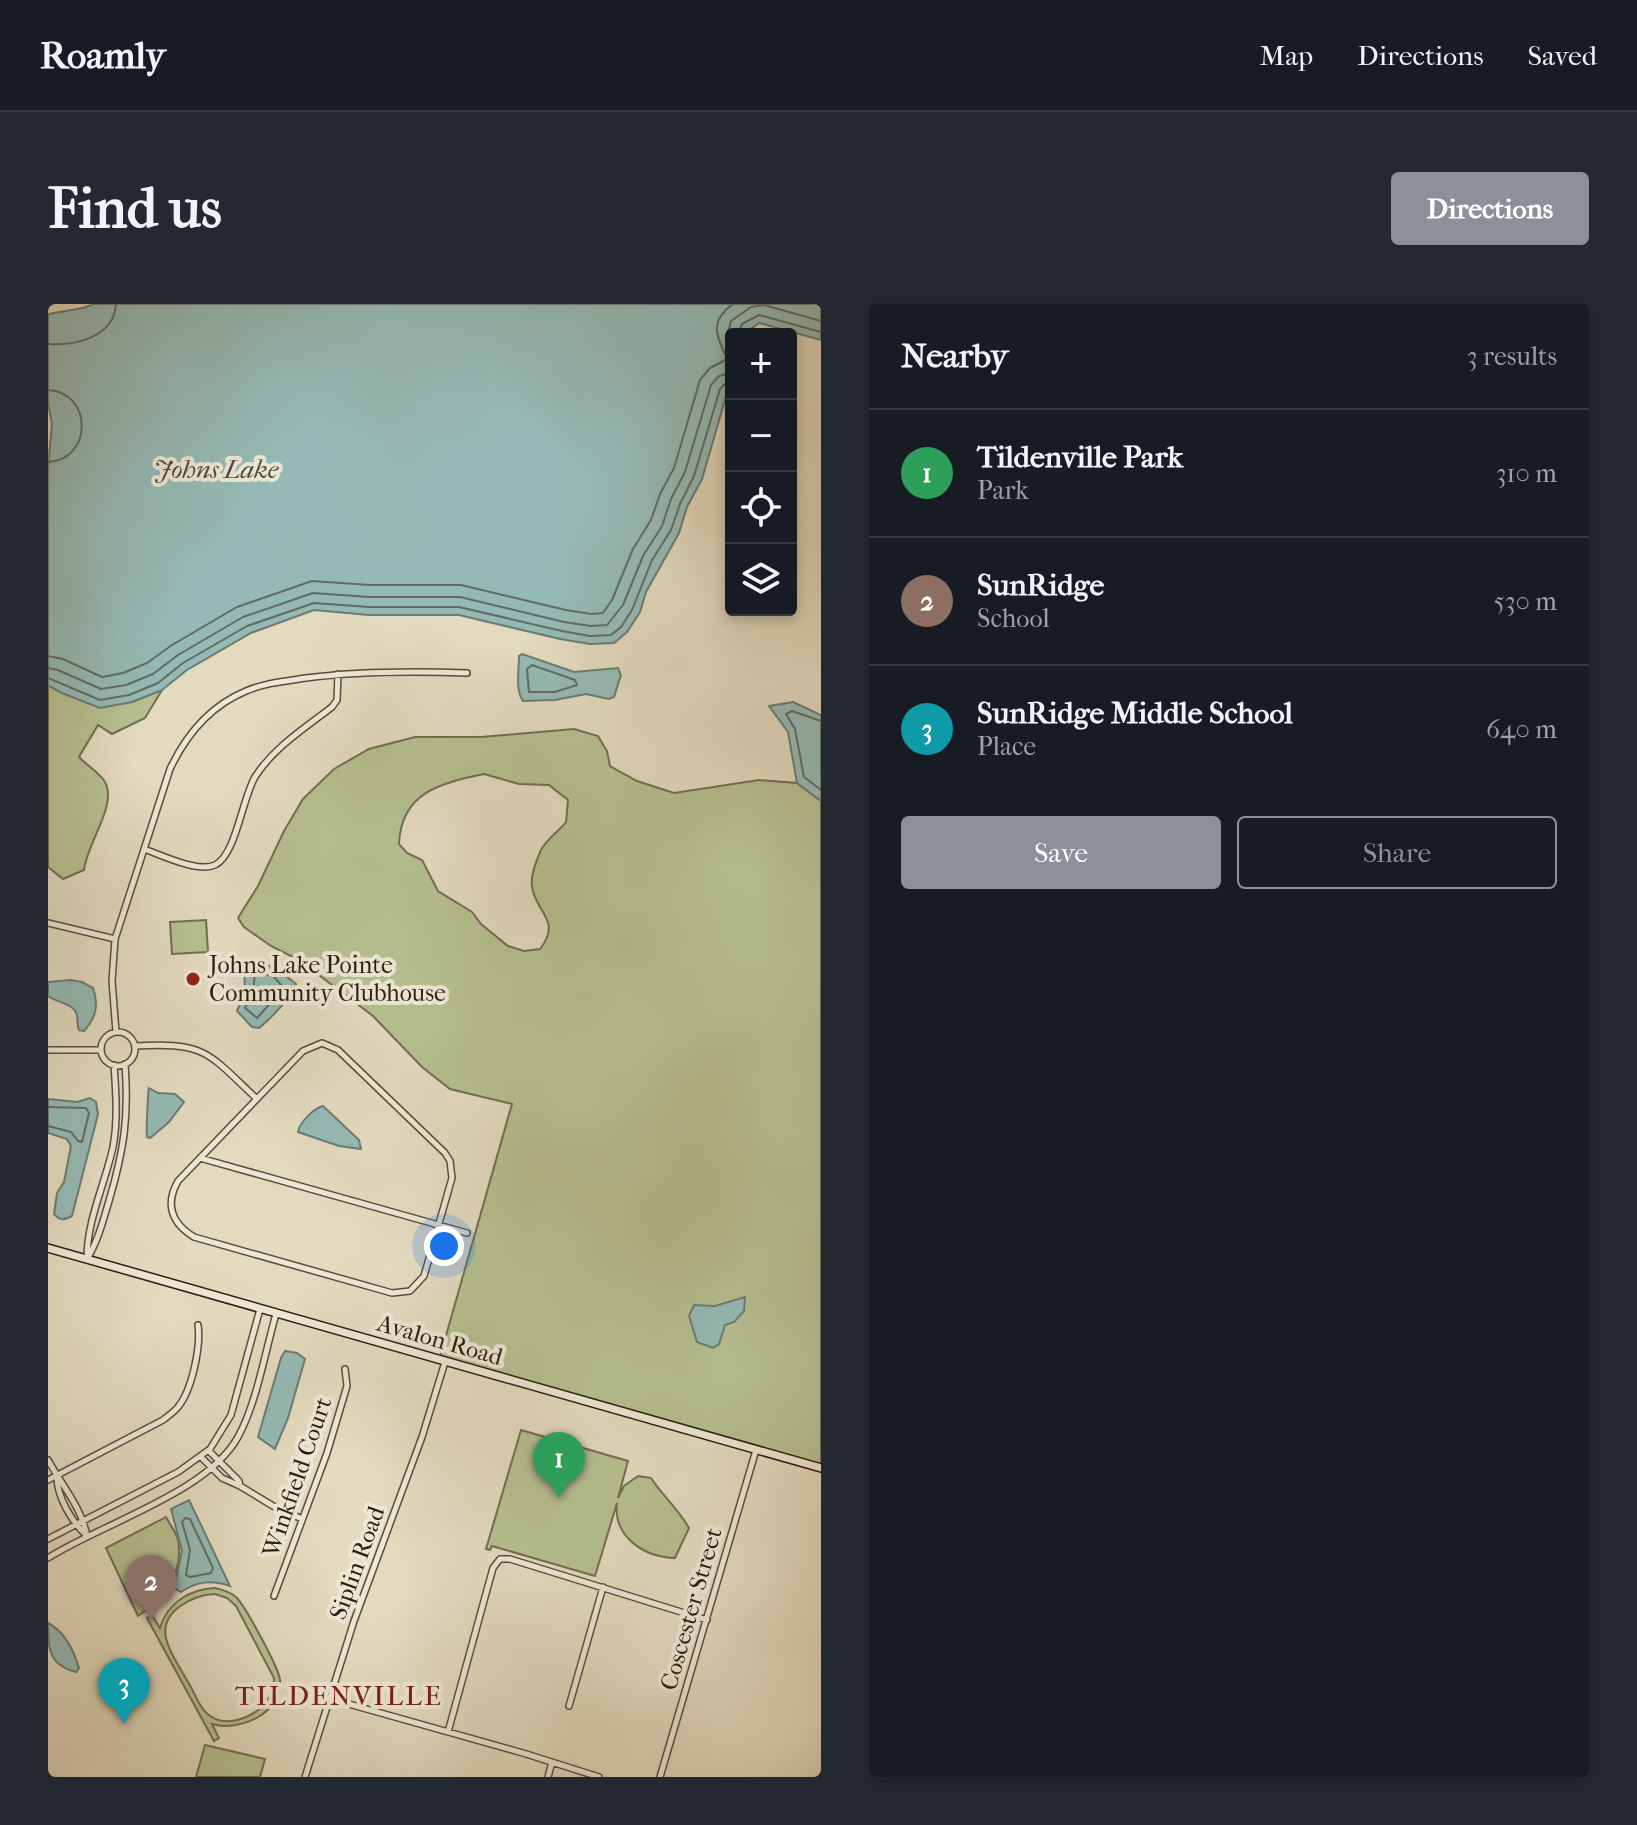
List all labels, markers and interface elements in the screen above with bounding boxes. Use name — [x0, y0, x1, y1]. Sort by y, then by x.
text: Roamly — [40, 33, 166, 78]
text: Map — [1260, 39, 1313, 72]
text: Directions — [1357, 39, 1484, 72]
text: Saved — [1528, 39, 1597, 72]
button: Directions — [1391, 172, 1589, 245]
text: Find us — [48, 176, 222, 241]
map controls — [725, 328, 797, 616]
button: + — [725, 328, 797, 400]
text: Nearby — [901, 336, 1008, 376]
text: 3 results — [1467, 341, 1557, 372]
button: − — [725, 400, 797, 472]
text: Tildenville Park — [977, 440, 1183, 475]
water label: Johns Lake — [154, 454, 280, 485]
text: 1 — [922, 458, 932, 489]
text: 310 m — [1496, 458, 1557, 489]
button: locate — [725, 472, 797, 544]
text: Park — [977, 475, 1029, 506]
button: layers — [725, 544, 797, 616]
text: SunRidge — [977, 568, 1104, 603]
text: 2 — [920, 586, 934, 617]
text: 530 m — [1494, 586, 1557, 617]
text: School — [977, 603, 1050, 634]
text: SunRidge Middle School — [977, 696, 1293, 731]
text: 3 — [922, 714, 932, 745]
text: 640 m — [1486, 714, 1557, 745]
text: Place — [977, 731, 1036, 762]
button: Save — [901, 816, 1221, 889]
button: Share — [1237, 816, 1557, 889]
place label: Johns Lake Pointe Community Clubhouse — [207, 951, 446, 1007]
marker: Johns Lake Pointe Community Clubhouse — [184, 970, 202, 988]
your location — [424, 1226, 464, 1266]
street label: Avalon Road — [373, 1309, 507, 1371]
street label: Winkfield Court — [256, 1393, 338, 1562]
pin: 1 — [533, 1432, 585, 1498]
street label: Siplin Road — [324, 1502, 391, 1623]
street label: Coscester Street — [654, 1524, 728, 1693]
pin: 2 — [125, 1555, 177, 1621]
pin: 3 — [98, 1658, 150, 1724]
district label: TILDENVILLE — [235, 1679, 443, 1712]

